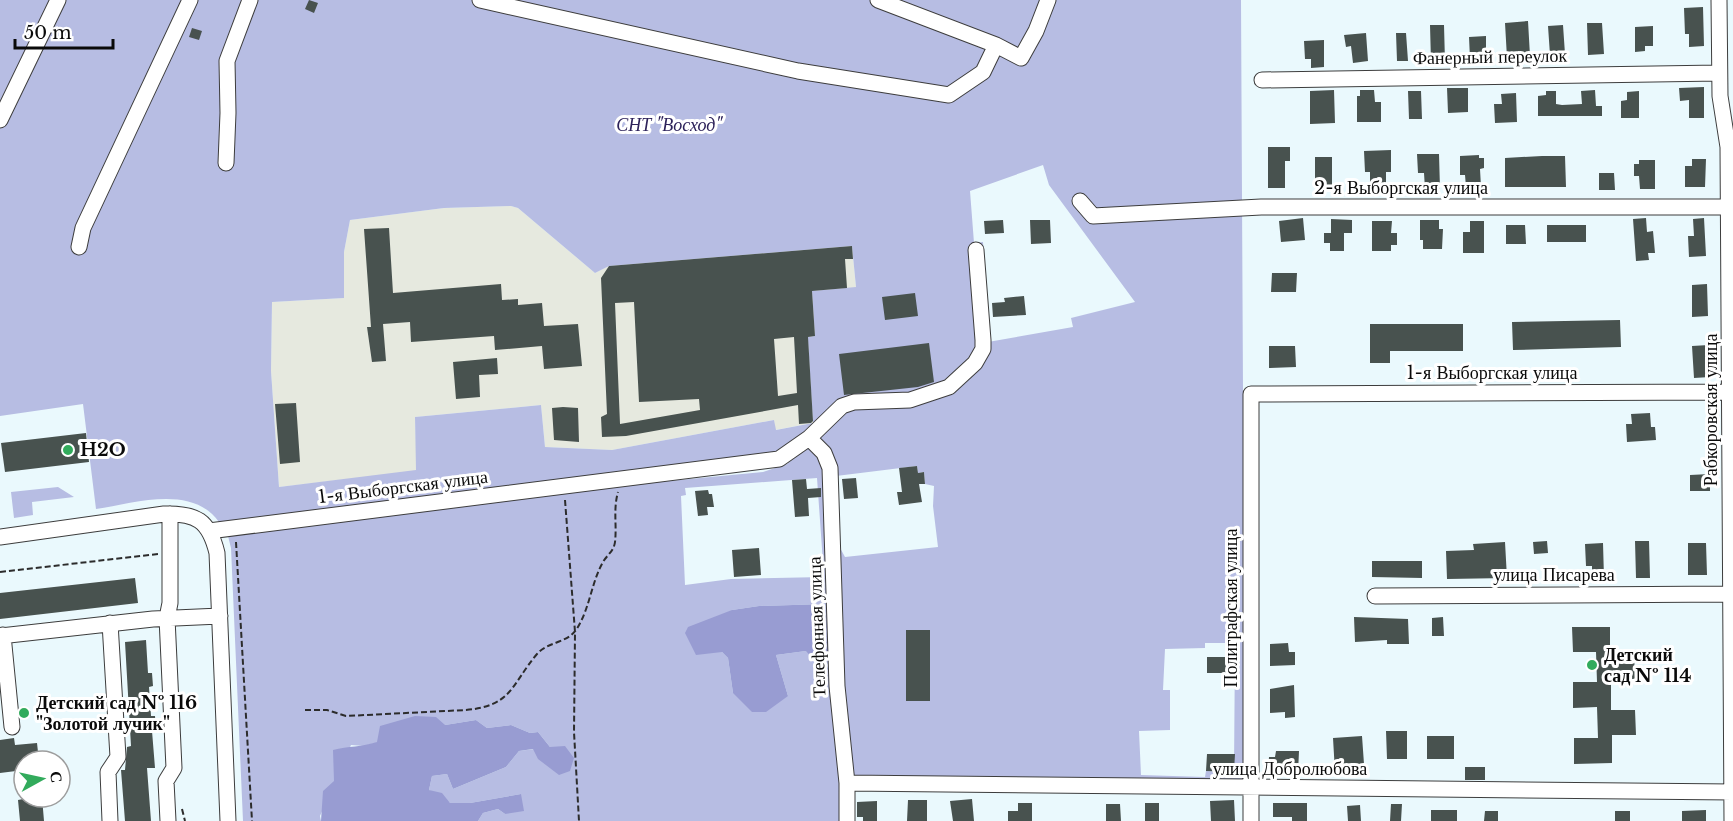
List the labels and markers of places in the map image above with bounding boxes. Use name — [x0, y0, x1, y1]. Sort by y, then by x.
place label: H2O — [80, 439, 126, 461]
marker: H2O — [61, 443, 75, 457]
place label: Детский сад № 114 — [1604, 644, 1691, 687]
marker: Детский сад № 114 — [1585, 658, 1599, 672]
place label: Детский сад № 116 "Золотой лучик" — [36, 692, 197, 735]
marker: Детский сад № 116 "Золотой лучик" — [17, 706, 31, 720]

